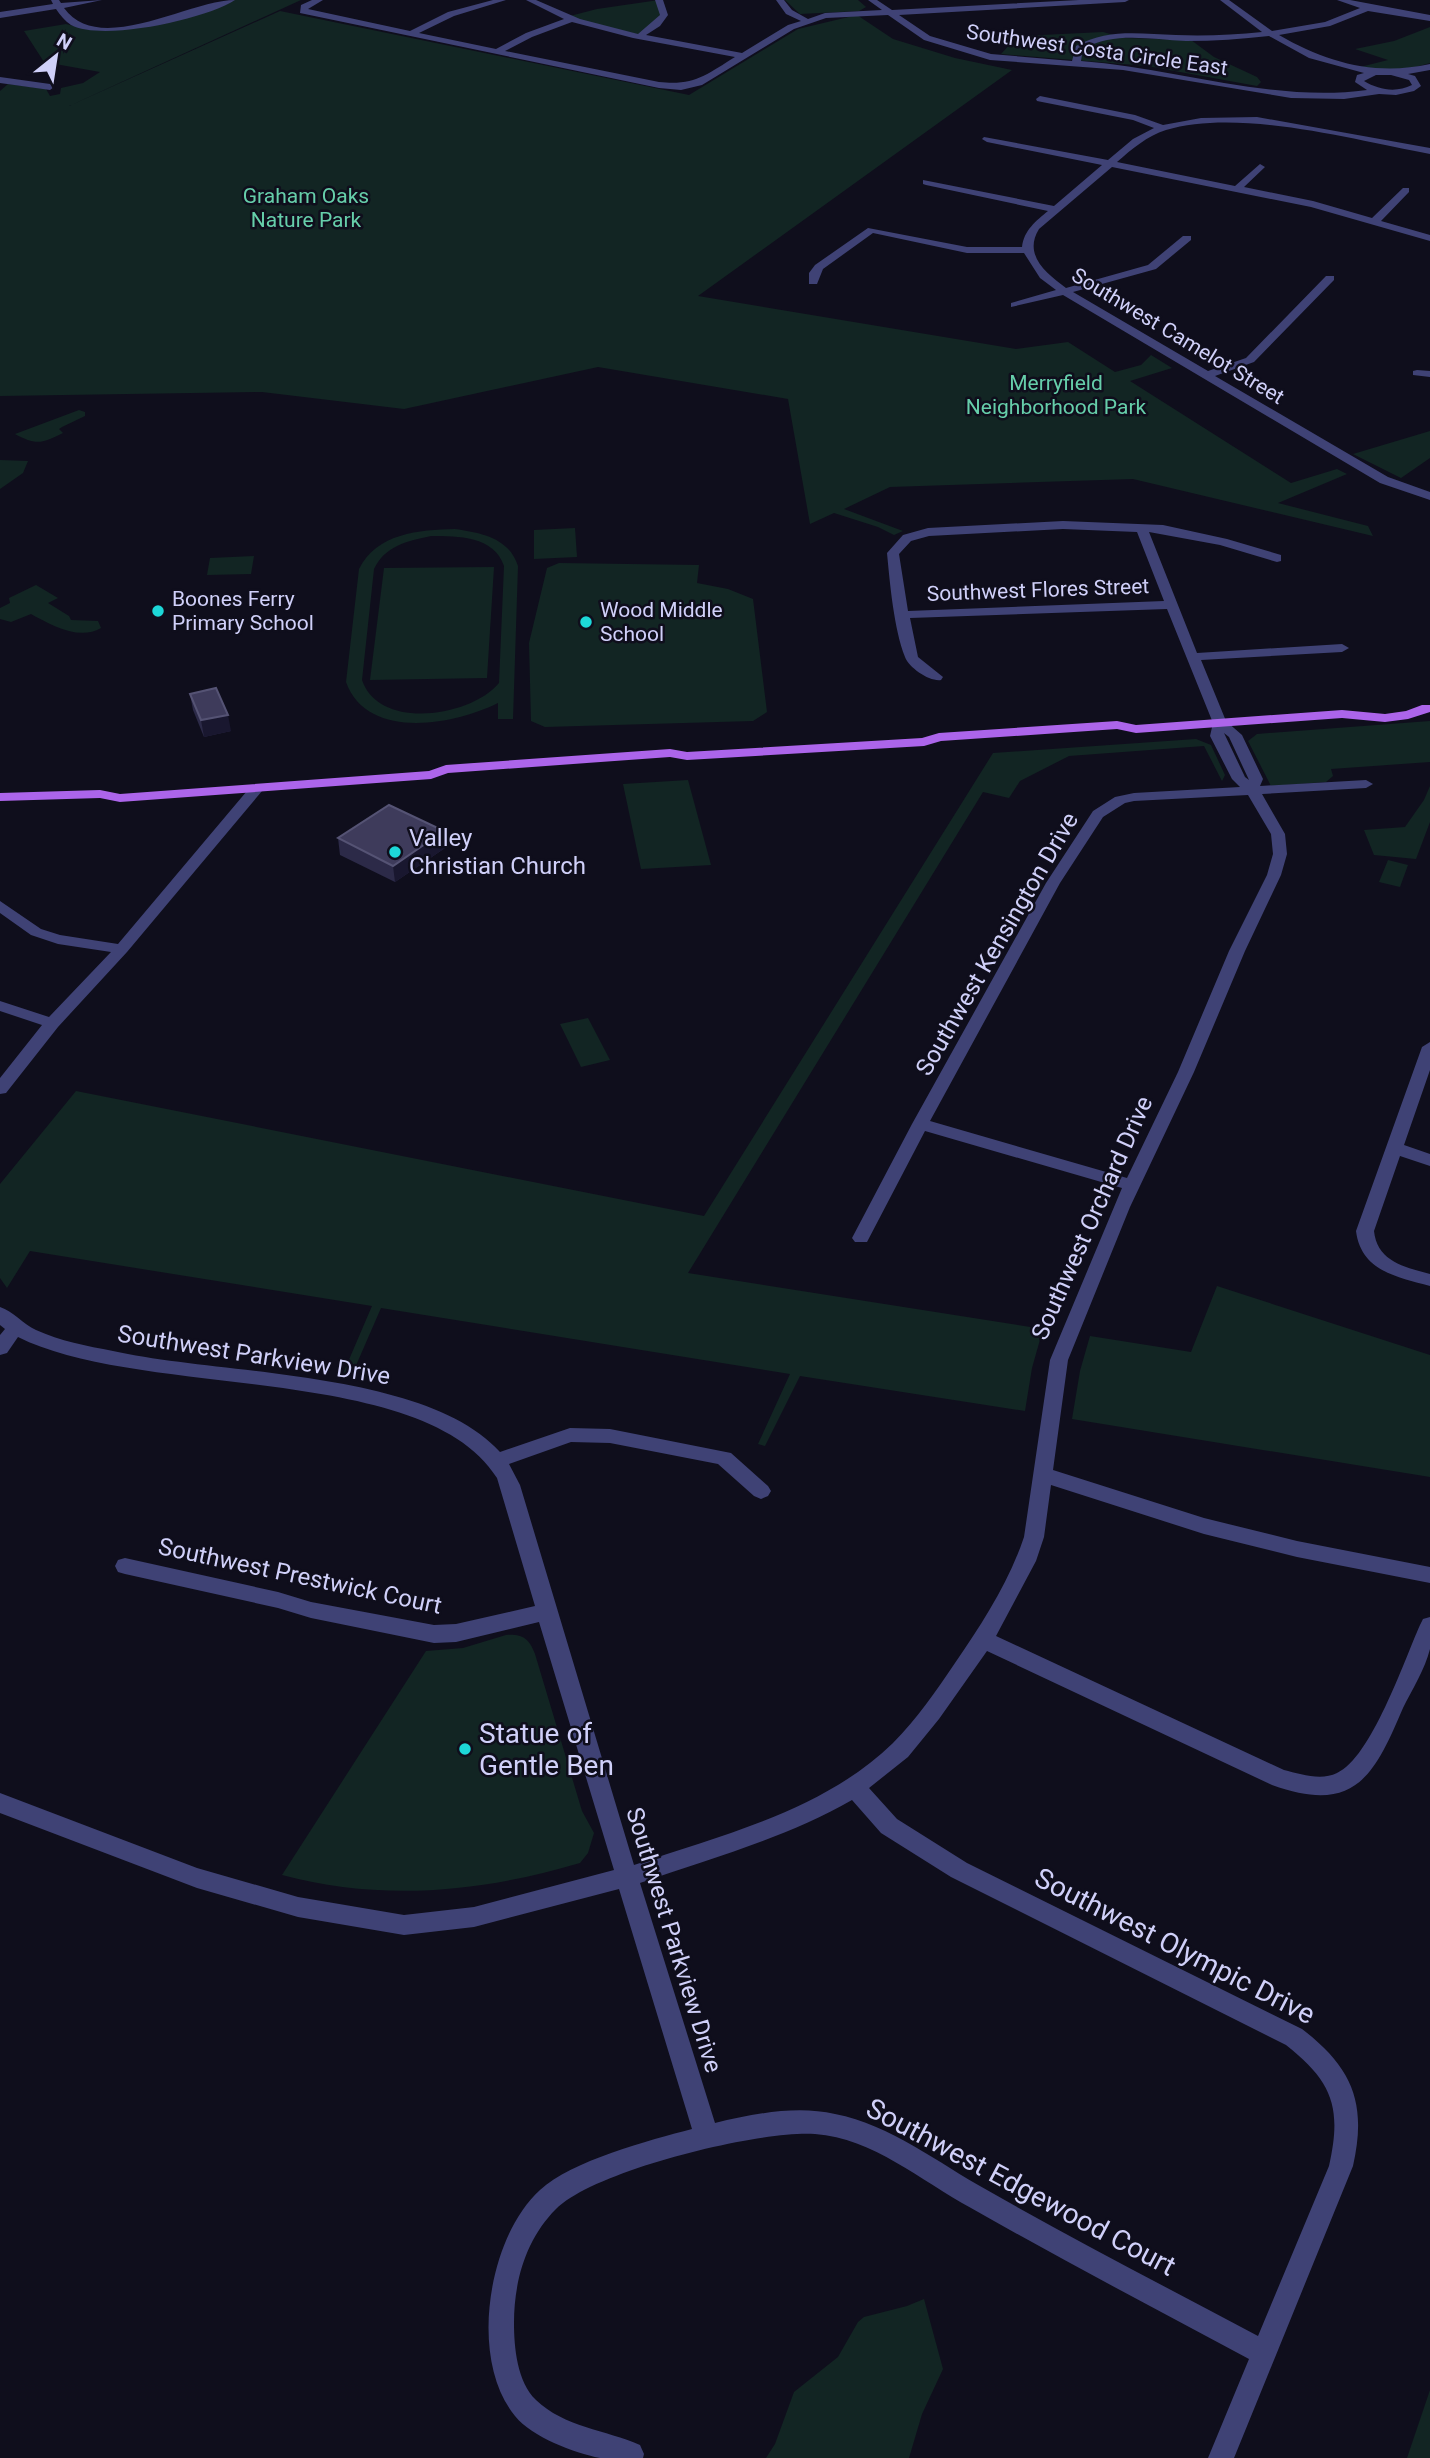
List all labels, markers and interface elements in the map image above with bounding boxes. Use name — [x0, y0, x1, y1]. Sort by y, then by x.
street label: Southwest Costa Circle East — [965, 20, 1229, 80]
north arrow — [21, 21, 91, 91]
text: N — [53, 28, 76, 55]
park label: Graham Oaks Nature Park — [243, 184, 369, 232]
street label: Southwest Camelot Street — [1067, 263, 1289, 409]
park label: Merryfield Neighborhood Park — [966, 371, 1147, 419]
street label: Southwest Flores Street — [926, 574, 1150, 606]
place label: Boones Ferry Primary School — [172, 587, 314, 635]
place label: Wood Middle School — [600, 598, 723, 646]
marker: Boones Ferry Primary School — [150, 603, 166, 619]
marker: Wood Middle School — [578, 614, 594, 630]
street label: Southwest Kensington Drive — [910, 807, 1084, 1081]
place label: Valley Christian Church — [409, 824, 586, 880]
marker: Valley Christian Church — [387, 844, 403, 860]
street label: Southwest Orchard Drive — [1026, 1092, 1158, 1344]
street label: Southwest Parkview Drive — [116, 1320, 392, 1390]
street label: Southwest Prestwick Court — [156, 1532, 444, 1620]
place label: Statue of Gentle Ben — [479, 1717, 614, 1782]
marker: Statue of Gentle Ben — [457, 1741, 473, 1757]
street label: Southwest Parkview Drive — [620, 1804, 728, 2076]
street label: Southwest Olympic Drive — [1029, 1861, 1321, 2031]
street label: Southwest Edgewood Court — [861, 2091, 1181, 2283]

